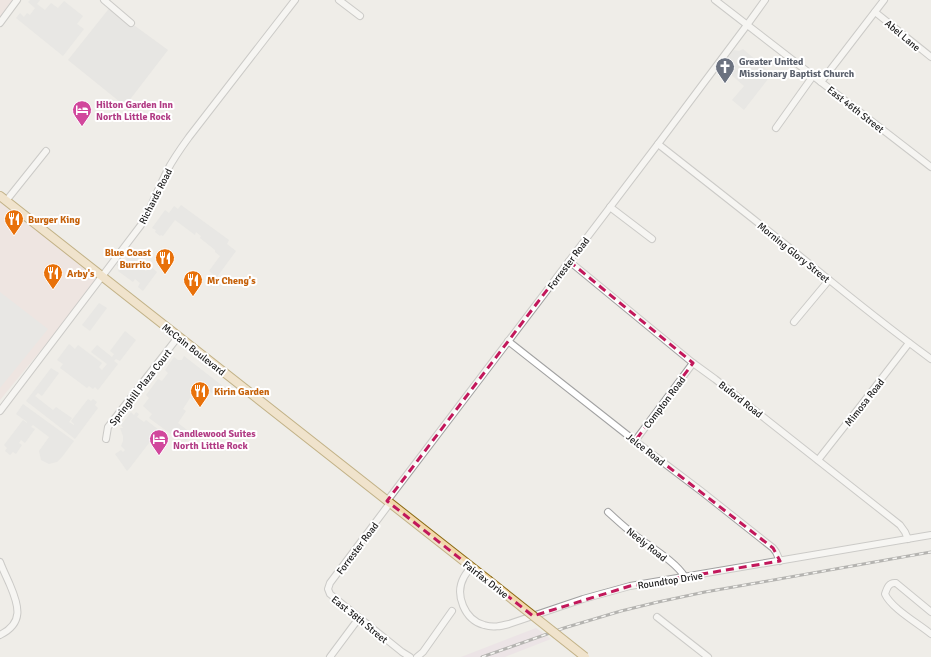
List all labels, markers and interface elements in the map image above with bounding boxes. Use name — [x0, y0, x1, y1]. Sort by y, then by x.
street label: Abel Lane — [882, 18, 922, 54]
church icon: Greater United Missionary Baptist Church — [714, 56, 736, 84]
place label: Greater United Missionary Baptist Church — [739, 56, 855, 80]
street label: East 46th Street — [825, 84, 887, 136]
hotel icon: Hilton Garden Inn North Little Rock — [71, 99, 93, 127]
place label: Hilton Garden Inn North Little Rock — [96, 99, 174, 123]
street label: Richards Road — [137, 167, 175, 226]
restaurant icon: Burger King — [3, 208, 25, 236]
place label: Burger King — [28, 214, 81, 226]
street label: Morning Glory Street — [755, 220, 832, 286]
street label: Forrester Road — [545, 235, 592, 292]
place label: Blue Coast Burrito — [105, 247, 151, 271]
restaurant icon: Blue Coast Burrito — [154, 247, 176, 275]
restaurant icon: Arby's — [42, 262, 64, 290]
place label: Arby's — [67, 268, 95, 280]
restaurant icon: Mr Cheng's — [182, 269, 204, 297]
place label: Mr Cheng's — [207, 275, 256, 287]
street label: McCain Boulevard — [159, 321, 227, 378]
street label: Springhill Plaza Court — [107, 347, 175, 428]
street label: Compton Road — [641, 374, 688, 431]
street label: Mimosa Road — [843, 376, 887, 429]
street label: Buford Road — [716, 379, 765, 421]
restaurant icon: Kirin Garden — [189, 380, 211, 408]
place label: Kirin Garden — [214, 386, 270, 398]
hotel icon: Candlewood Suites North Little Rock — [148, 428, 170, 456]
place label: Candlewood Suites North Little Rock — [173, 428, 256, 452]
street label: Jelce Road — [624, 431, 667, 469]
street label: Forrester Road — [334, 520, 381, 577]
street label: Neely Road — [624, 525, 669, 564]
street label: Fairfax Drive — [460, 558, 510, 601]
street label: Roundtop Drive — [637, 570, 704, 592]
street label: East 38th Street — [329, 593, 390, 646]

